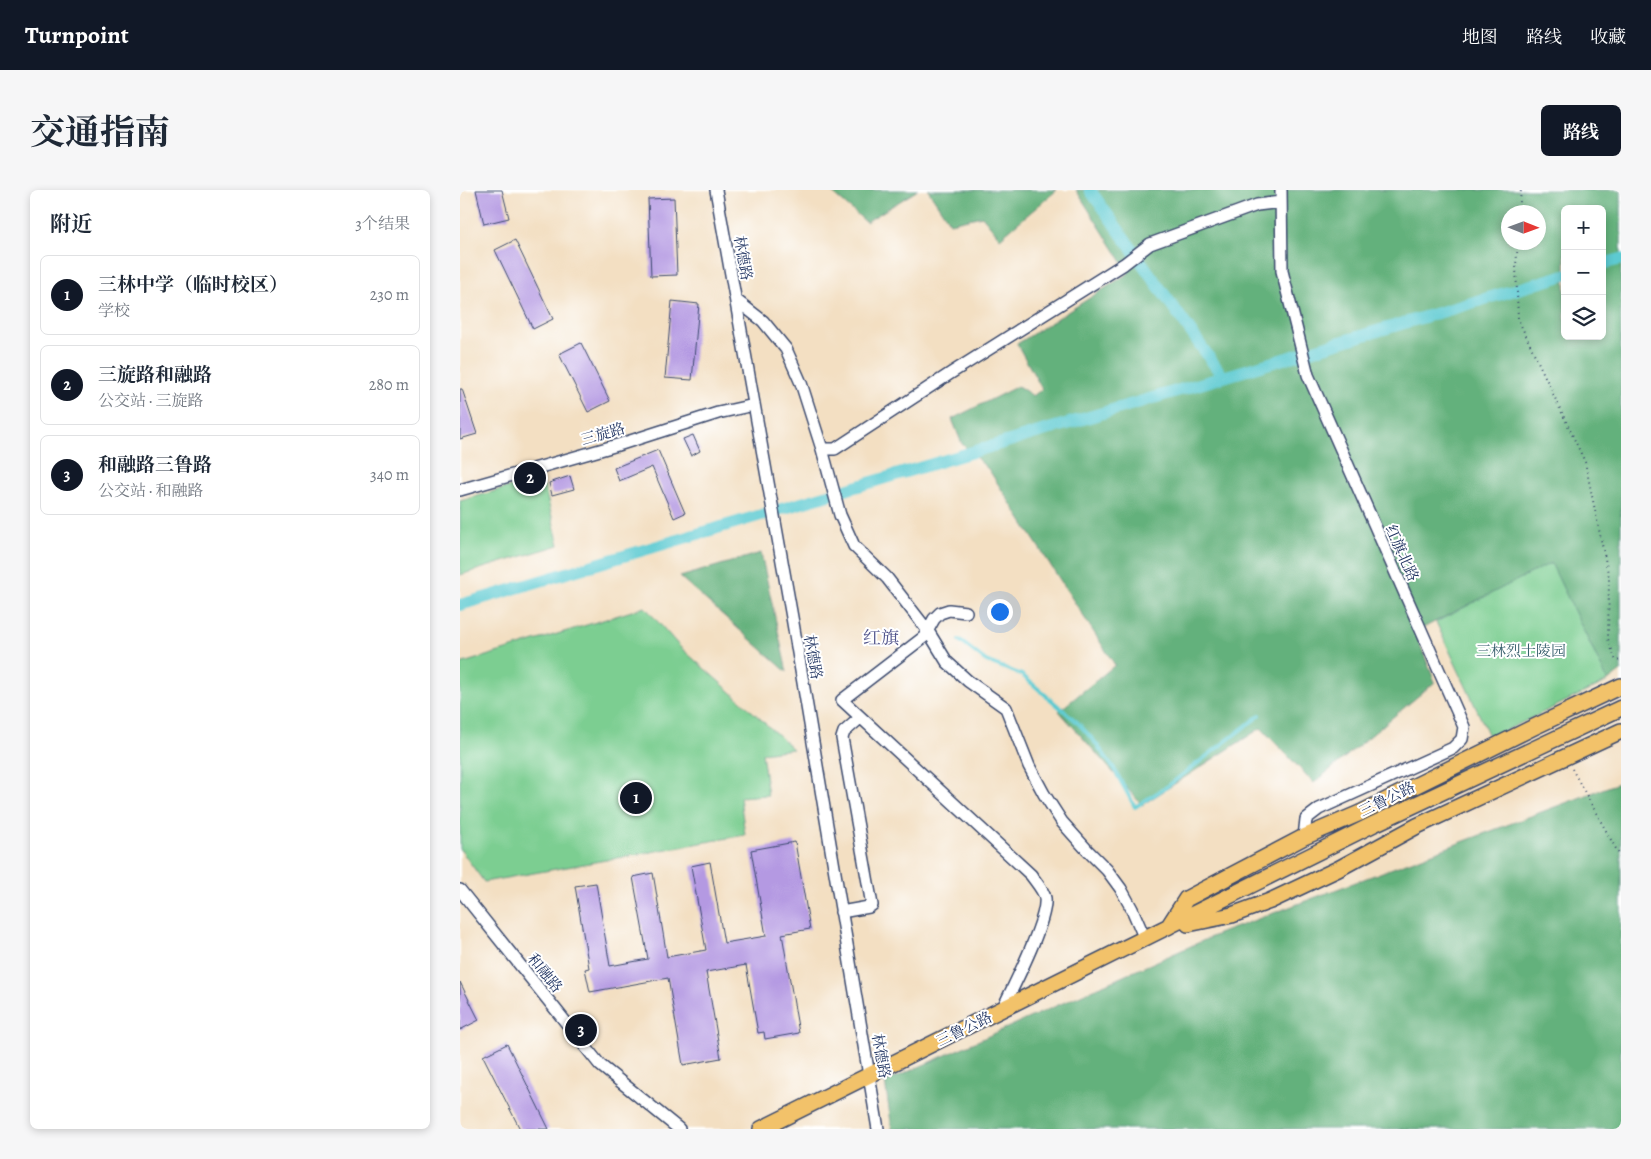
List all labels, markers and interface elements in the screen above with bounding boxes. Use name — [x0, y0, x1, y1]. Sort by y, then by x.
text: Turnpoint — [25, 19, 129, 51]
text: 地图 — [1462, 25, 1498, 49]
text: 路线 — [1526, 25, 1562, 49]
text: 收藏 — [1590, 25, 1626, 49]
button: 路线 — [1541, 105, 1621, 156]
text: 交通指南 — [30, 108, 170, 156]
north arrow — [1501, 205, 1546, 250]
map controls — [1561, 205, 1606, 340]
button: + — [1561, 205, 1606, 250]
text: 附近 — [50, 210, 92, 238]
text: 3个结果 — [355, 213, 410, 235]
street label: 林德路 — [729, 234, 757, 282]
button: − — [1561, 250, 1606, 295]
text: 三林中学（临时校区） — [98, 272, 288, 298]
text: 1 — [64, 284, 70, 306]
text: 230 m — [370, 284, 409, 306]
button: layers — [1561, 295, 1606, 340]
text: 学校 — [98, 300, 130, 322]
text: 三旋路和融路 — [98, 362, 212, 388]
text: 2 — [63, 374, 71, 396]
text: 280 m — [369, 374, 409, 396]
text: 公交站 · 三旋路 — [98, 390, 204, 412]
street label: 三旋路 — [579, 418, 627, 450]
text: 和融路三鲁路 — [98, 452, 212, 478]
pin: 2 — [514, 459, 546, 497]
text: 3 — [64, 464, 70, 486]
text: 340 m — [370, 464, 409, 486]
text: 公交站 · 和融路 — [98, 480, 204, 502]
street label: 红旗北路 — [1381, 522, 1423, 584]
your location — [987, 599, 1013, 625]
district label: 红旗 — [863, 626, 899, 650]
street label: 林德路 — [799, 633, 827, 681]
park label: 三林烈士陵园 — [1476, 641, 1566, 661]
street label: 三鲁公路 — [1356, 777, 1418, 821]
pin: 1 — [620, 779, 652, 817]
street label: 和融路 — [523, 949, 567, 997]
street label: 三鲁公路 — [933, 1007, 995, 1051]
pin: 3 — [565, 1011, 597, 1049]
street label: 林德路 — [867, 1032, 895, 1080]

